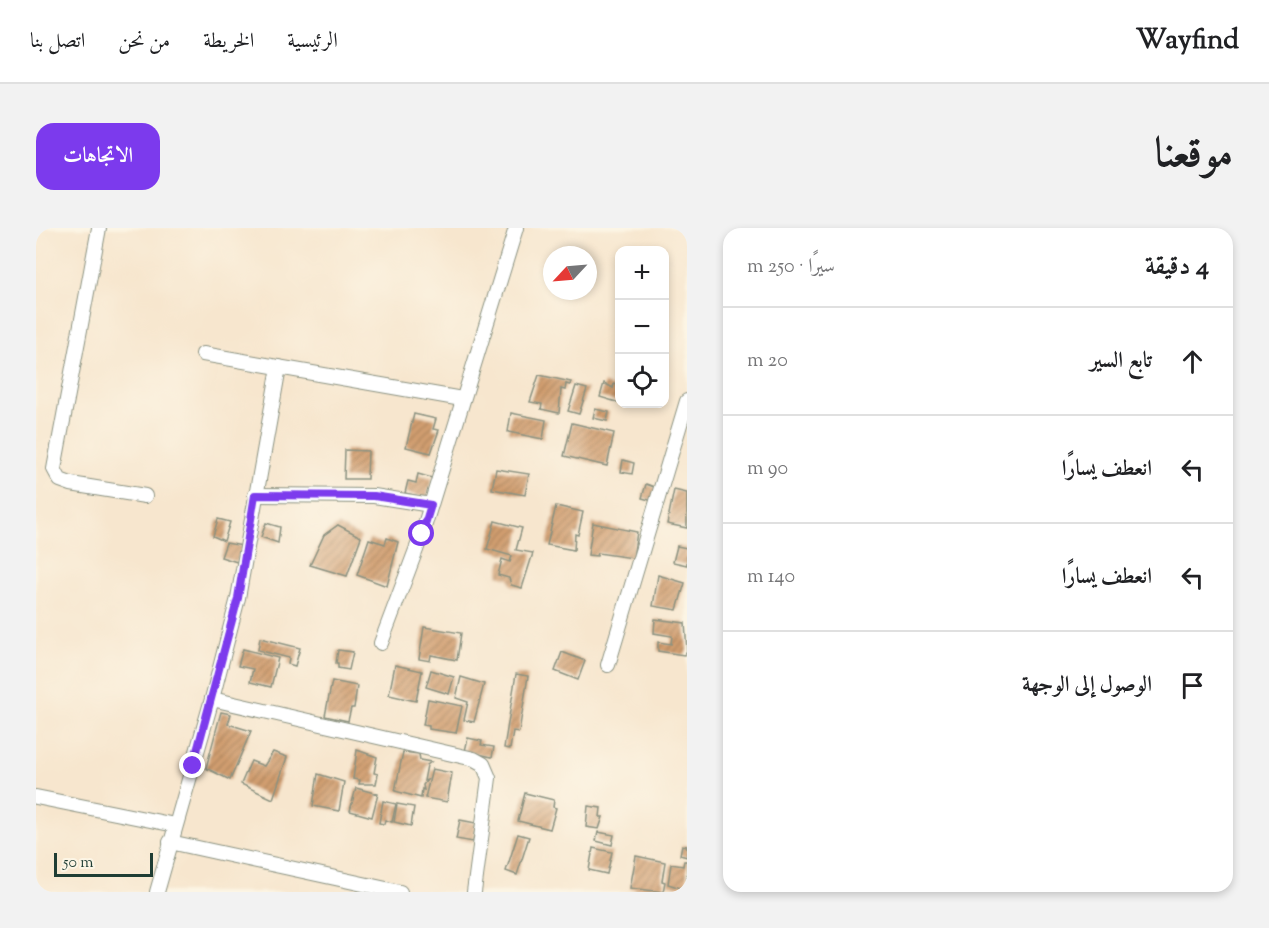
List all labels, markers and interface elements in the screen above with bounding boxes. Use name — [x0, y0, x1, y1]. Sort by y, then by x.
text: Wayfind — [1136, 21, 1239, 61]
text: اتصل بنا — [30, 27, 85, 57]
text: من نحن — [118, 27, 170, 57]
text: الخريطة — [203, 27, 254, 57]
text: الرئيسية — [287, 27, 338, 57]
button: الاتجاهات — [36, 123, 160, 190]
text: موقعنا — [1155, 126, 1233, 186]
north arrow — [543, 246, 597, 300]
map controls — [615, 246, 669, 408]
button: + — [615, 246, 669, 300]
text: 4 دقيقة — [1145, 249, 1209, 286]
text: سيرًا · 250 m — [747, 253, 835, 282]
button: − — [615, 300, 669, 354]
icon: ahead — [1176, 345, 1209, 378]
text: تابع السير — [1090, 346, 1152, 378]
text: 20 m — [747, 347, 788, 376]
button: locate — [615, 354, 669, 408]
icon: left — [1176, 453, 1209, 486]
text: انعطف يسارًا — [1062, 454, 1152, 486]
text: 90 m — [747, 455, 788, 484]
route start — [408, 520, 434, 546]
icon: left — [1176, 561, 1209, 594]
text: انعطف يسارًا — [1062, 562, 1152, 594]
text: 140 m — [747, 563, 795, 592]
icon: arrive — [1176, 669, 1209, 702]
text: الوصول إلى الوجهة — [1022, 670, 1152, 702]
route end — [179, 752, 205, 778]
scale bar — [54, 850, 153, 878]
text: 50 m — [63, 852, 94, 875]

